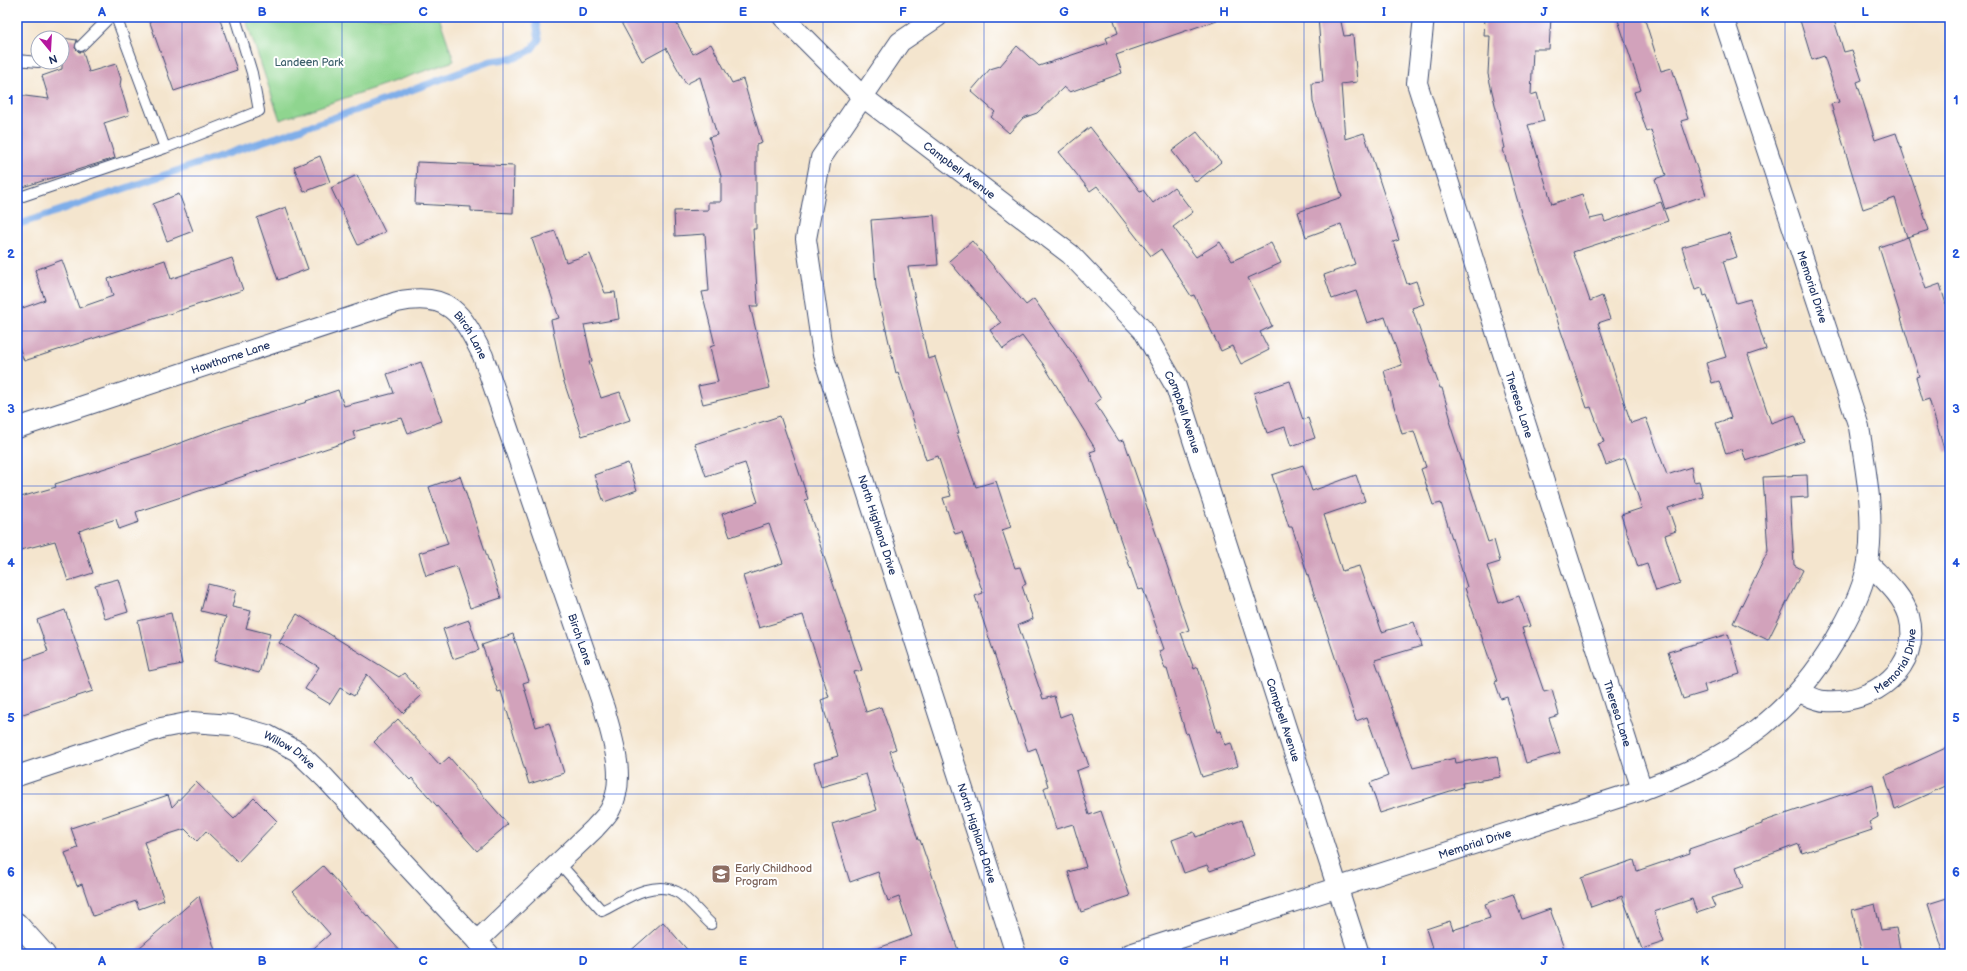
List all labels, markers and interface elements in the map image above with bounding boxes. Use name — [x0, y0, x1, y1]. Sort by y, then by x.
text: A — [97, 4, 106, 20]
text: B — [257, 4, 267, 20]
text: C — [418, 4, 428, 20]
text: D — [578, 4, 588, 20]
text: E — [739, 4, 748, 20]
text: F — [899, 4, 907, 20]
text: G — [1059, 4, 1069, 20]
text: H — [1219, 4, 1229, 20]
text: I — [1382, 4, 1386, 20]
text: J — [1540, 4, 1548, 20]
text: K — [1701, 4, 1710, 20]
text: L — [1861, 4, 1869, 20]
north arrow — [30, 30, 70, 70]
text: N — [47, 52, 59, 66]
park label: Landeen Park — [274, 56, 344, 69]
text: 1 — [8, 92, 14, 108]
text: 1 — [1953, 92, 1959, 108]
street label: Campbell Avenue — [921, 139, 998, 202]
text: 2 — [7, 246, 15, 262]
text: 2 — [1952, 246, 1960, 262]
street label: Memorial Drive — [1794, 249, 1830, 325]
street label: Birch Lane — [451, 308, 490, 362]
street label: Hawthorne Lane — [190, 338, 272, 376]
street label: Campbell Avenue — [1161, 368, 1204, 455]
street label: Theresa Lane — [1503, 370, 1536, 440]
text: 3 — [7, 401, 15, 417]
text: 3 — [1952, 401, 1960, 417]
street label: North Highland Drive — [856, 473, 900, 577]
text: 4 — [7, 555, 15, 571]
text: 4 — [1952, 555, 1960, 571]
street label: Birch Lane — [566, 612, 595, 667]
street label: Memorial Drive — [1871, 628, 1918, 696]
street label: Campbell Avenue — [1264, 676, 1303, 764]
street label: Theresa Lane — [1601, 679, 1634, 749]
text: 5 — [7, 710, 15, 726]
text: 5 — [1952, 710, 1960, 726]
street label: Willow Drive — [262, 728, 318, 772]
street label: North Highland Drive — [955, 782, 999, 885]
street label: Memorial Drive — [1437, 826, 1513, 861]
place label: Early Childhood Program — [735, 862, 812, 888]
school or university icon: Early Childhood Program — [710, 863, 732, 885]
text: 6 — [7, 864, 15, 880]
text: 6 — [1952, 864, 1960, 880]
text: A — [97, 953, 106, 969]
text: B — [257, 953, 267, 969]
text: C — [418, 953, 428, 969]
text: D — [578, 953, 588, 969]
text: E — [739, 953, 748, 969]
text: F — [899, 953, 907, 969]
text: G — [1059, 953, 1069, 969]
text: H — [1219, 953, 1229, 969]
text: I — [1382, 953, 1386, 969]
text: J — [1540, 953, 1548, 969]
text: K — [1701, 953, 1710, 969]
text: L — [1861, 953, 1869, 969]

